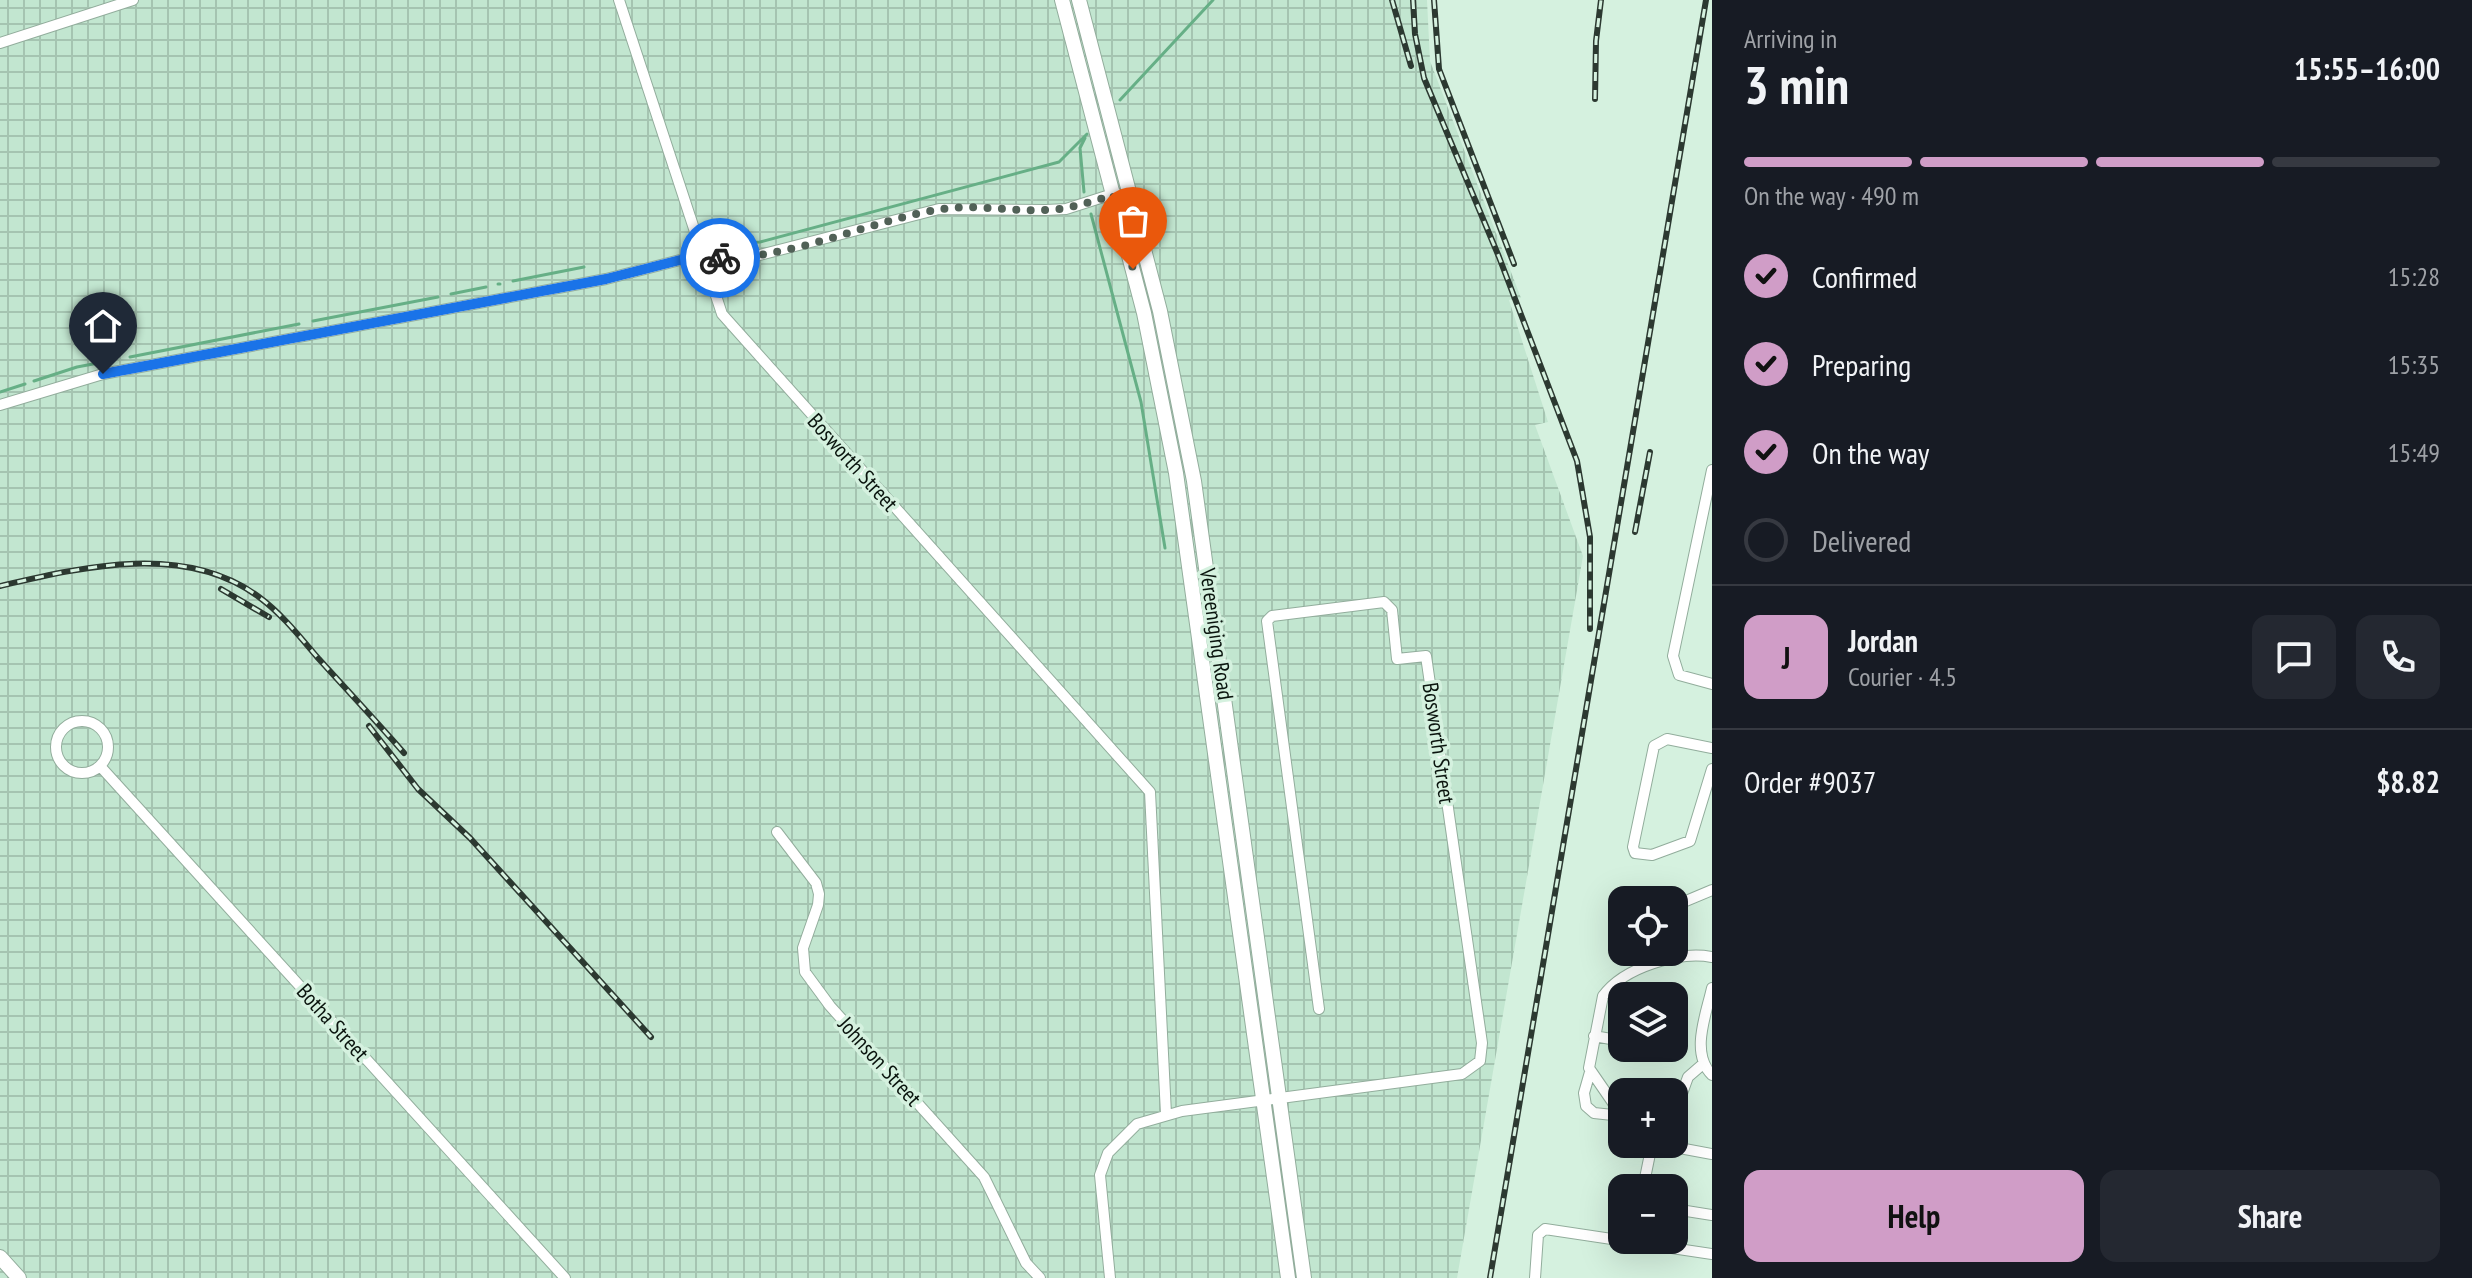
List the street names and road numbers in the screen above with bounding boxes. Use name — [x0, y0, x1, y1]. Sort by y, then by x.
street label: Bosworth Street — [802, 407, 904, 517]
street label: Vereeniging Road — [1194, 566, 1240, 701]
street label: Bosworth Street — [1417, 681, 1461, 805]
street label: Botha Street — [291, 977, 375, 1067]
street label: Johnson Street — [832, 1010, 928, 1112]

